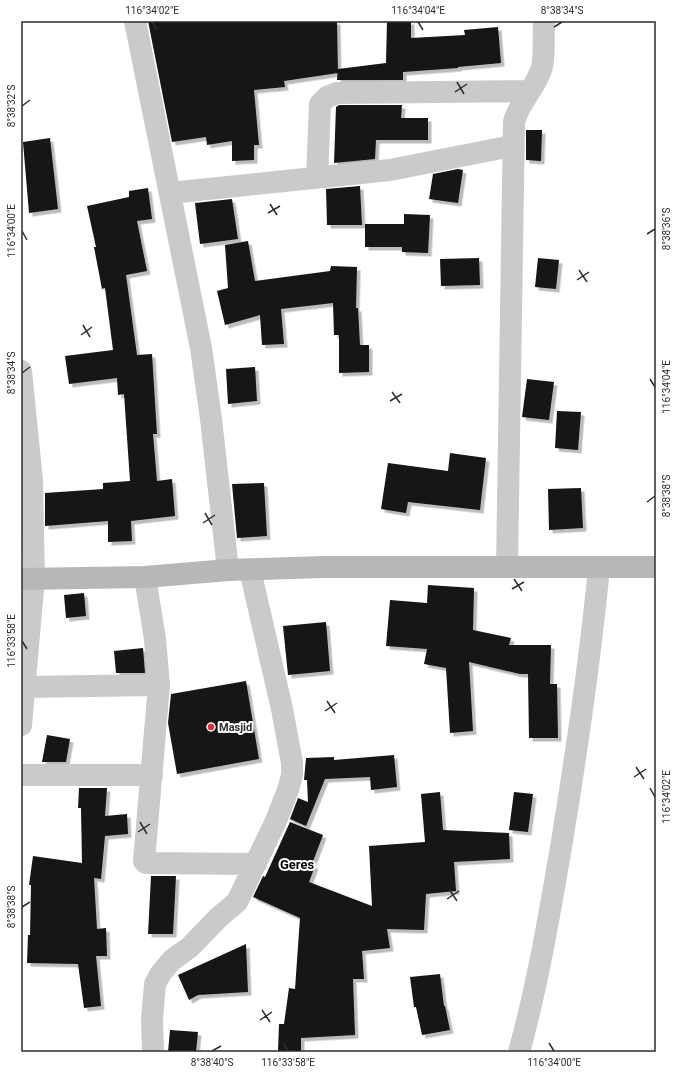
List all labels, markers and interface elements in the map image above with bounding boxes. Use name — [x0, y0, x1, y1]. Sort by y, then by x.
text: 116°34'02"E — [125, 5, 179, 16]
text: 116°34'04"E — [391, 5, 445, 16]
text: 8°38'34"S — [541, 5, 583, 16]
text: 8°38'32"S — [6, 85, 17, 127]
text: 116°34'00"E — [6, 204, 17, 258]
text: 8°38'36"S — [661, 208, 672, 250]
text: 8°38'34"S — [6, 352, 17, 394]
text: 116°34'04"E — [661, 360, 672, 414]
text: 8°38'38"S — [661, 475, 672, 517]
text: 116°33'58"E — [6, 614, 17, 668]
place label: Masjid — [219, 721, 252, 734]
marker: Masjid — [206, 722, 216, 732]
text: 116°34'02"E — [661, 770, 672, 824]
district label: Geres — [280, 857, 314, 872]
text: 8°38'38"S — [6, 886, 17, 928]
text: 8°38'40"S — [191, 1057, 233, 1068]
text: 116°33'58"E — [261, 1057, 315, 1068]
text: 116°34'00"E — [527, 1057, 581, 1068]

